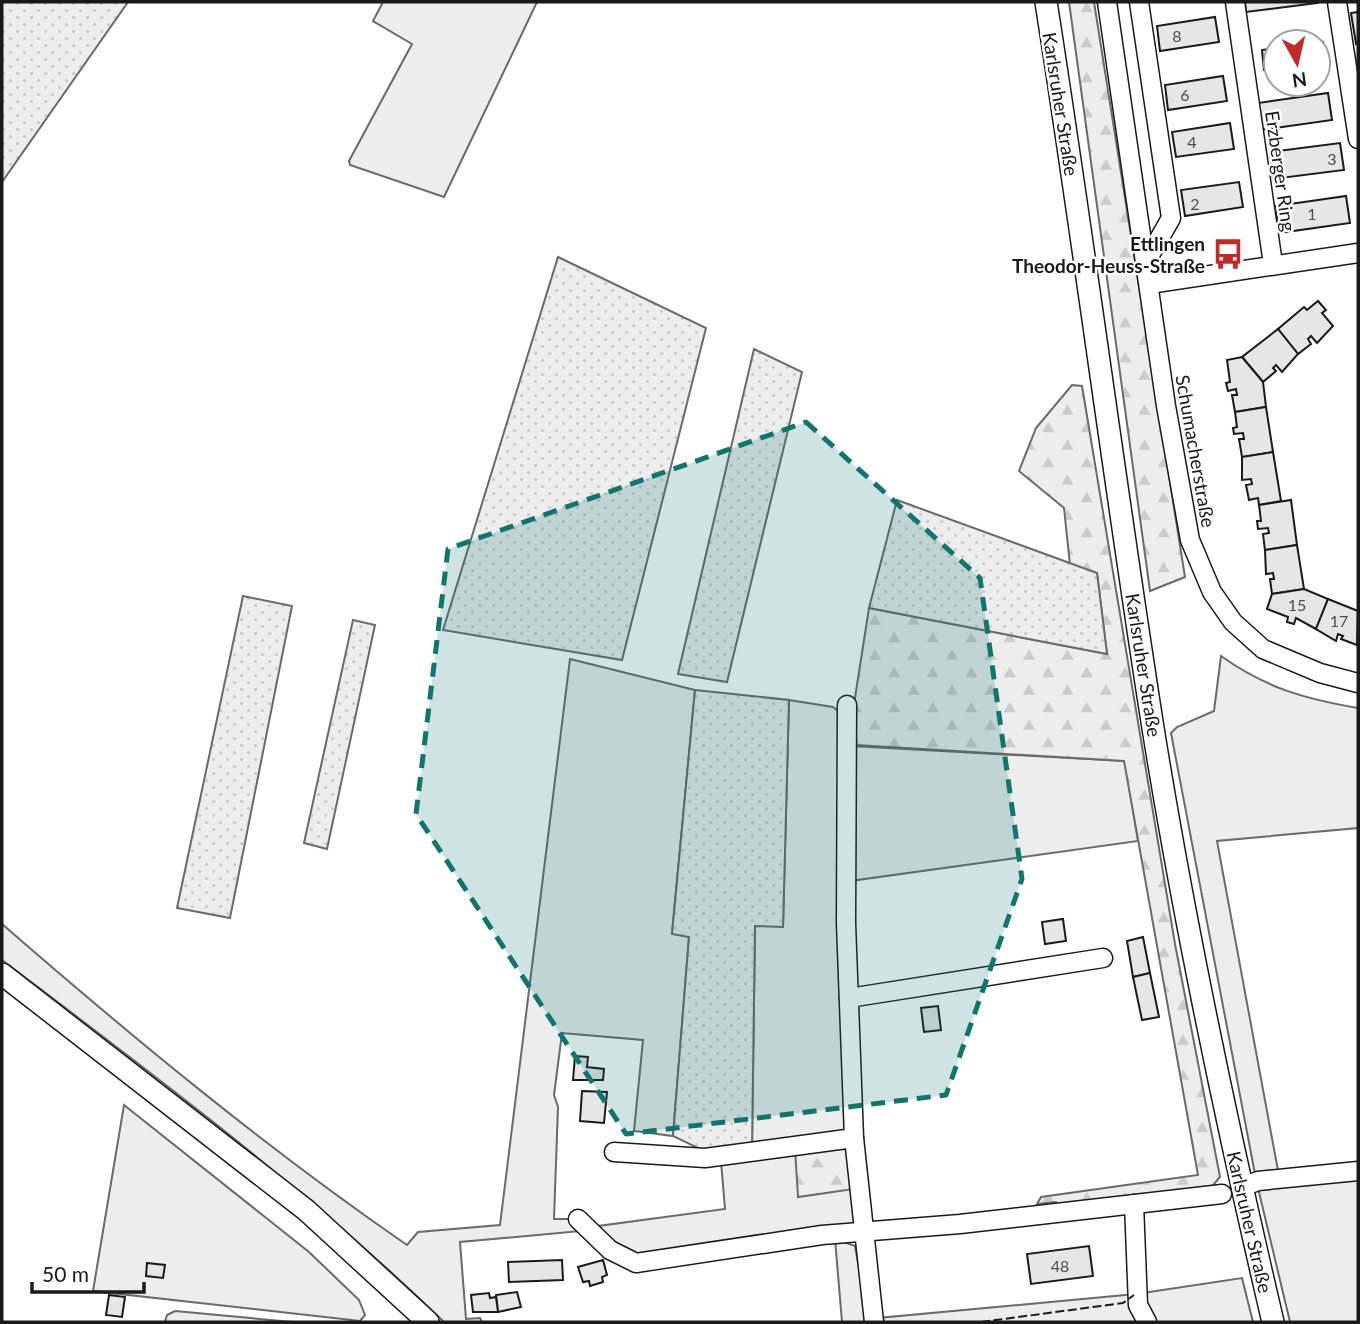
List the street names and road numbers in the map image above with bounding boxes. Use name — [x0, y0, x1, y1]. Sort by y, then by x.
street label: Karlsruher Straße — [1038, 31, 1084, 177]
street label: Erzberger Ring — [1261, 109, 1301, 233]
street label: Schumacherstraße — [1171, 373, 1221, 529]
street label: Karlsruher Straße — [1121, 592, 1167, 738]
street label: Karlsruher Straße — [1222, 1149, 1278, 1295]

